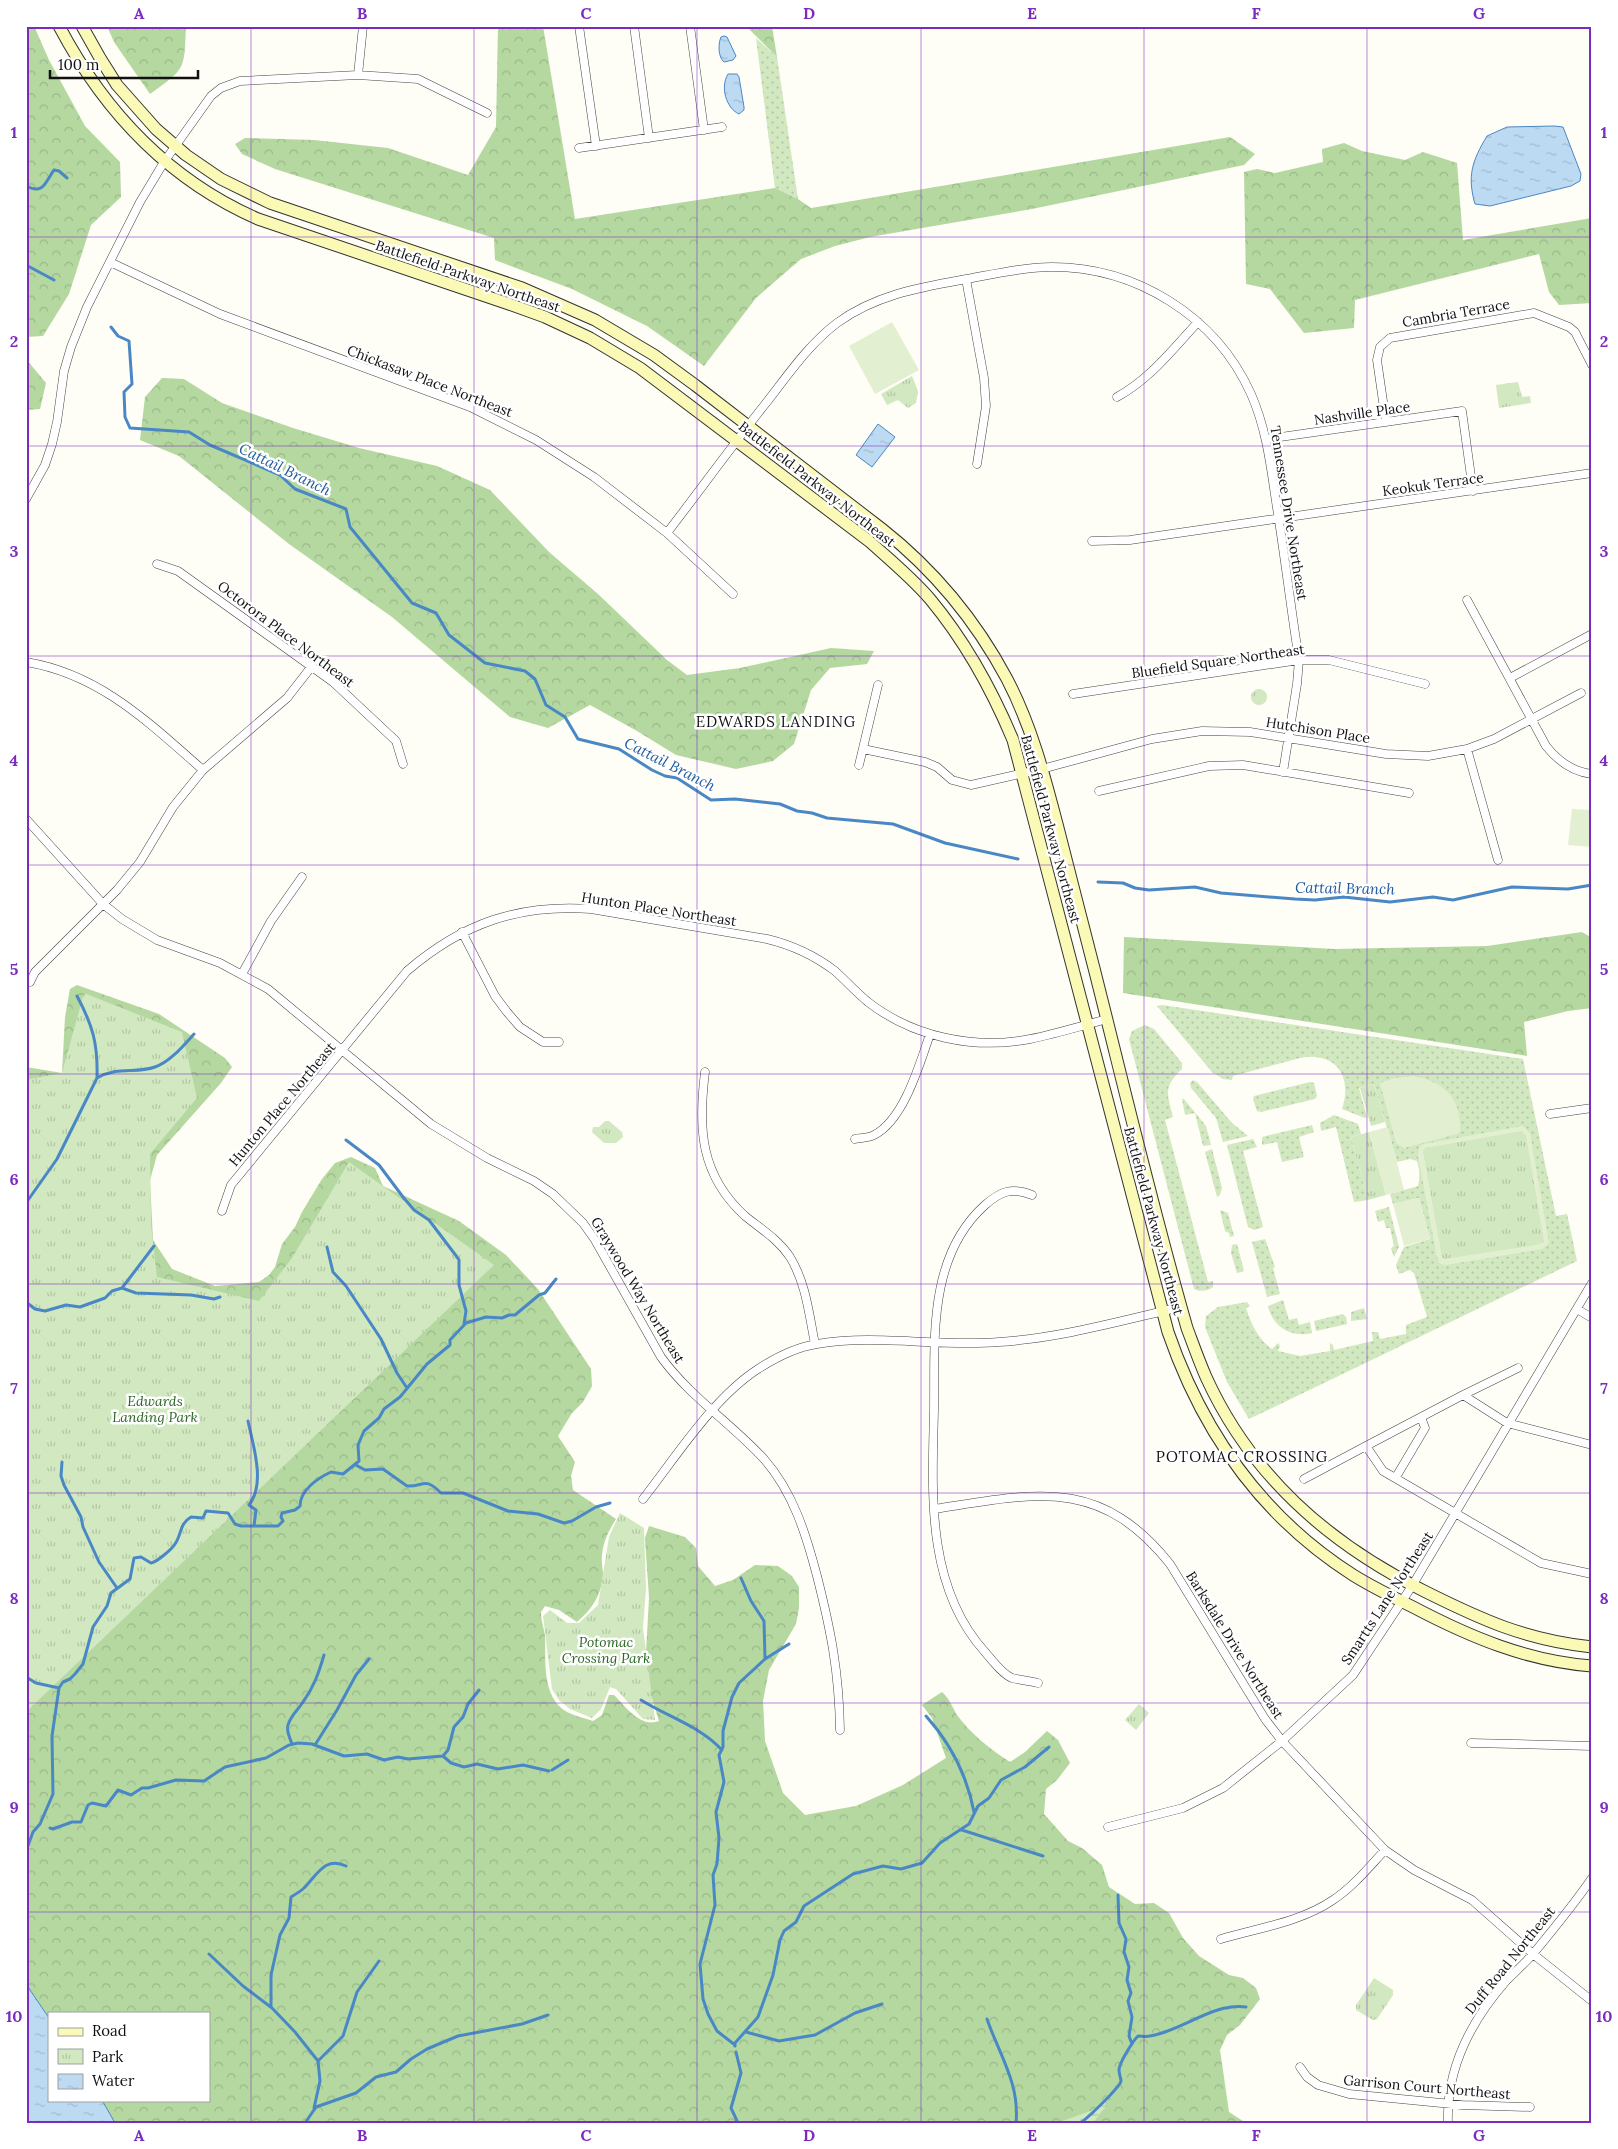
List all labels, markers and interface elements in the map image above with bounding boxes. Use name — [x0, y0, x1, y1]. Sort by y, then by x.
text: A — [134, 3, 145, 23]
text: B — [357, 3, 368, 23]
text: C — [580, 3, 592, 23]
text: D — [803, 3, 815, 23]
text: E — [1027, 3, 1037, 23]
text: F — [1251, 3, 1261, 23]
text: G — [1473, 3, 1485, 23]
scale bar — [50, 48, 198, 80]
text: 100 m — [58, 55, 99, 74]
text: 1 — [11, 122, 17, 142]
text: 1 — [1601, 122, 1607, 142]
street label: Battlefield Parkway Northeast — [373, 236, 563, 316]
street label: Cambria Terrace — [1401, 295, 1511, 331]
text: 2 — [10, 331, 18, 351]
text: 2 — [1600, 331, 1608, 351]
street label: Chickasaw Place Northeast — [345, 341, 516, 421]
street label: Nashville Place — [1313, 397, 1412, 429]
street label: Battlefield Parkway Northeast — [735, 417, 899, 551]
street label: Tennessee Drive Northeast — [1266, 425, 1312, 602]
water label: Cattail Branch — [236, 439, 334, 500]
street label: Keokuk Terrace — [1381, 468, 1485, 500]
text: 3 — [10, 541, 19, 561]
text: 3 — [1600, 541, 1609, 561]
street label: Octorora Place Northeast — [214, 577, 358, 692]
street label: Bluefield Square Northeast — [1130, 640, 1306, 682]
district label: EDWARDS LANDING — [696, 712, 856, 731]
street label: Hutchison Place — [1265, 713, 1372, 747]
water label: Cattail Branch — [621, 733, 719, 795]
street label: Battlefield Parkway Northeast — [1017, 733, 1085, 926]
text: 4 — [10, 750, 19, 770]
text: 4 — [1600, 750, 1609, 770]
water label: Cattail Branch — [1295, 878, 1395, 898]
street label: Hunton Place Northeast — [580, 888, 738, 930]
text: 5 — [10, 959, 19, 979]
text: 5 — [1600, 959, 1609, 979]
street label: Hunton Place Northeast — [225, 1038, 340, 1170]
street label: Battlefield Parkway Northeast — [1120, 1125, 1188, 1318]
text: 6 — [9, 1169, 19, 1189]
text: 6 — [1599, 1169, 1609, 1189]
street label: Graywood Way Northeast — [587, 1214, 689, 1367]
text: 7 — [10, 1378, 18, 1398]
text: 7 — [1600, 1378, 1608, 1398]
park label: Edwards Landing Park — [112, 1392, 198, 1426]
district label: POTOMAC CROSSING — [1156, 1447, 1328, 1466]
street label: Smartts Lane Northeast — [1337, 1527, 1437, 1668]
street label: Barksdale Drive Northeast — [1182, 1568, 1288, 1723]
text: 8 — [9, 1588, 19, 1608]
text: 8 — [1599, 1588, 1609, 1608]
park label: Potomac Crossing Park — [562, 1633, 650, 1667]
text: 9 — [9, 1797, 19, 1817]
text: 9 — [1599, 1797, 1609, 1817]
street label: Duff Road Northeast — [1461, 1902, 1559, 2018]
text: 10 — [6, 2006, 22, 2026]
text: 10 — [1596, 2006, 1612, 2026]
legend — [48, 2012, 210, 2102]
text: Road — [92, 2021, 127, 2040]
text: Park — [92, 2047, 123, 2066]
text: Water — [92, 2071, 135, 2090]
street label: Garrison Court Northeast — [1343, 2071, 1512, 2103]
text: A — [134, 2125, 145, 2145]
text: B — [357, 2125, 368, 2145]
text: C — [580, 2125, 592, 2145]
text: D — [803, 2125, 815, 2145]
text: E — [1027, 2125, 1037, 2145]
text: F — [1251, 2125, 1261, 2145]
text: G — [1473, 2125, 1485, 2145]

